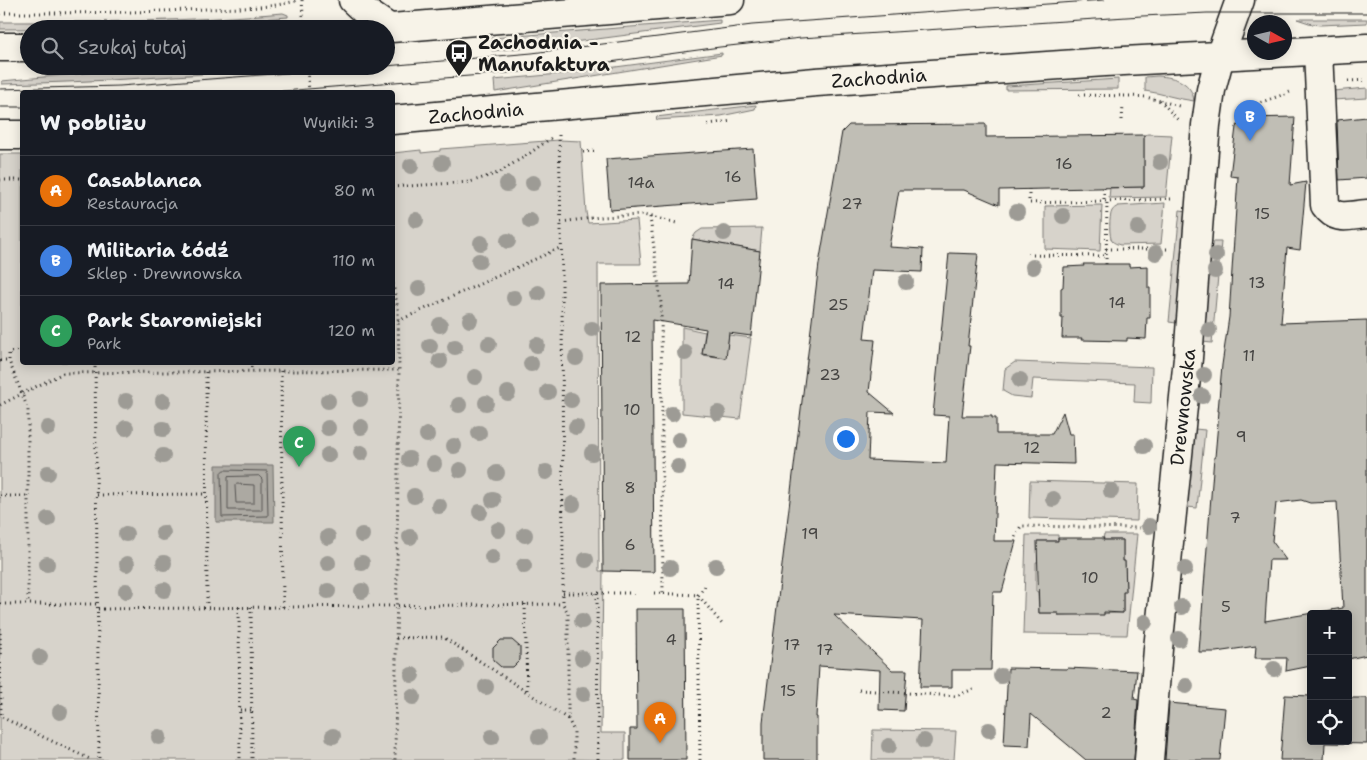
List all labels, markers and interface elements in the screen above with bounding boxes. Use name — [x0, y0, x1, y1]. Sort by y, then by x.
north arrow — [1247, 15, 1292, 60]
search box — [20, 20, 395, 75]
place label: Zachodnia - Manufaktura — [478, 30, 610, 77]
icon: search — [38, 34, 66, 62]
text: Szukaj tutaj — [78, 35, 187, 60]
bus stop icon: Zachodnia - Manufaktura — [444, 38, 474, 77]
street label: Zachodnia — [831, 62, 928, 94]
street label: Zachodnia — [427, 96, 525, 130]
pin: B — [1234, 100, 1266, 141]
text: W pobliżu — [40, 109, 147, 137]
text: Wyniki: 3 — [303, 112, 375, 133]
house number: 16 — [1055, 153, 1073, 174]
house number: 16 — [724, 166, 742, 187]
text: Casablanca — [87, 168, 202, 193]
house number: 14a — [628, 172, 654, 193]
text: A — [50, 180, 62, 201]
text: 80 m — [334, 180, 375, 201]
text: Restauracja — [87, 193, 178, 214]
house number: 27 — [841, 193, 863, 214]
house number: 15 — [1254, 203, 1270, 224]
text: Militaria Łódź — [87, 238, 229, 263]
text: B — [51, 250, 61, 271]
text: 110 m — [332, 250, 375, 271]
text: Sklep · Drewnowska — [87, 263, 242, 284]
house number: 13 — [1248, 272, 1266, 293]
house number: 14 — [717, 273, 735, 294]
house number: 14 — [1108, 292, 1126, 313]
house number: 25 — [828, 294, 848, 315]
text: Park Staromiejski — [87, 308, 262, 333]
text: C — [51, 320, 61, 341]
text: 120 m — [328, 320, 375, 341]
house number: 12 — [624, 326, 642, 347]
text: Park — [87, 333, 121, 354]
house number: 11 — [1243, 345, 1255, 366]
street label: Drewnowska — [1164, 347, 1202, 467]
house number: 23 — [819, 364, 841, 385]
house number: 10 — [623, 399, 641, 420]
pin: C — [283, 426, 315, 467]
your location — [833, 426, 859, 452]
house number: 9 — [1235, 426, 1247, 447]
house number: 12 — [1023, 437, 1041, 458]
house number: 8 — [624, 477, 636, 498]
house number: 7 — [1229, 507, 1241, 528]
house number: 19 — [801, 523, 819, 544]
house number: 6 — [624, 534, 636, 555]
house number: 10 — [1081, 567, 1099, 588]
house number: 5 — [1221, 596, 1231, 617]
map controls — [1307, 610, 1352, 745]
button: + — [1307, 610, 1352, 655]
house number: 4 — [665, 629, 677, 650]
house number: 17 — [783, 634, 801, 655]
house number: 17 — [816, 639, 834, 660]
button: − — [1307, 655, 1352, 700]
house number: 15 — [780, 680, 796, 701]
button: locate — [1307, 700, 1352, 745]
pin: A — [644, 702, 676, 743]
house number: 2 — [1100, 702, 1112, 723]

